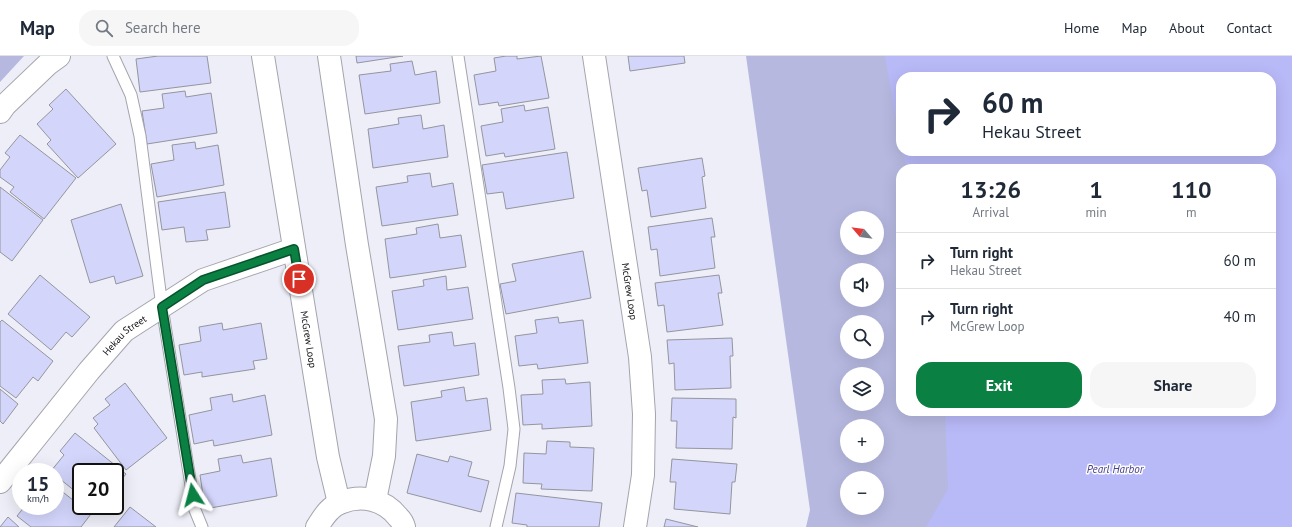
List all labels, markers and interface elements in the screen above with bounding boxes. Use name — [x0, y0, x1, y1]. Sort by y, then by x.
search box — [79, 10, 359, 46]
text: Map — [20, 16, 55, 40]
icon: search — [93, 17, 115, 39]
text: Search here — [125, 18, 201, 37]
text: Home — [1064, 19, 1099, 37]
text: Map — [1121, 19, 1147, 37]
text: About — [1169, 19, 1205, 37]
text: Contact — [1227, 19, 1272, 37]
text: 60 m — [982, 84, 1043, 121]
icon: right — [916, 88, 968, 140]
text: Hekau Street — [982, 120, 1081, 143]
text: 13:26 — [960, 174, 1021, 205]
text: 1 — [1089, 174, 1103, 205]
text: 110 — [1171, 174, 1212, 205]
text: Arrival — [973, 204, 1009, 221]
text: min — [1085, 204, 1107, 221]
text: m — [1186, 204, 1197, 221]
north arrow — [840, 211, 884, 255]
map controls — [840, 211, 884, 515]
text: Turn right — [950, 243, 1013, 262]
icon: right — [916, 250, 938, 272]
text: 60 m — [1223, 251, 1256, 270]
pin — [282, 262, 316, 296]
street label: McGrew Loop — [619, 262, 641, 321]
text: Hekau Street — [950, 262, 1022, 279]
button: sound — [840, 263, 884, 307]
icon: arrive — [288, 268, 310, 290]
text: Turn right — [950, 299, 1013, 318]
icon: right — [916, 306, 938, 328]
text: 40 m — [1223, 307, 1256, 326]
street label: McGrew Loop — [298, 310, 320, 369]
street label: Hekau Street — [99, 312, 149, 358]
button: search — [840, 315, 884, 359]
text: McGrew Loop — [950, 318, 1025, 335]
button: Exit — [916, 362, 1082, 408]
button: Share — [1090, 362, 1256, 408]
button: layers — [840, 367, 884, 411]
button: + — [840, 419, 884, 463]
water label: Pearl Harbor — [1087, 462, 1145, 476]
speed limit sign: 20 — [72, 463, 124, 515]
text: 15 — [27, 471, 49, 497]
button: − — [840, 471, 884, 515]
position arrow — [172, 474, 214, 516]
text: km/h — [27, 492, 49, 505]

